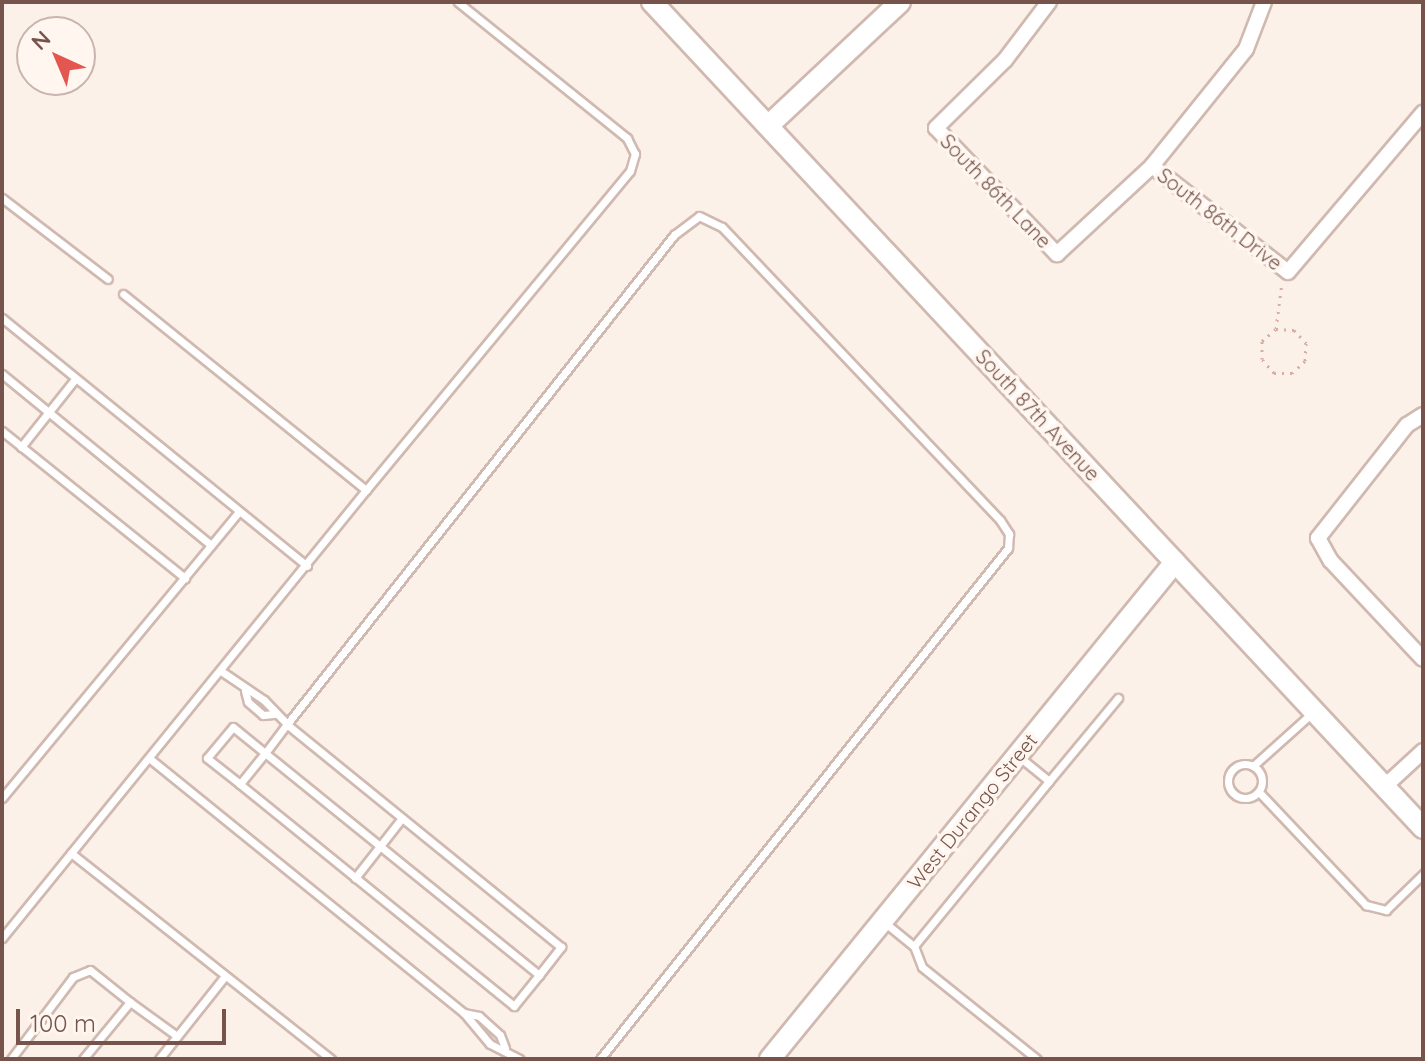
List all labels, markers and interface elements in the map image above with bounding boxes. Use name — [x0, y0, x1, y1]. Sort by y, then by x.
north arrow — [16, 16, 96, 96]
text: N — [25, 24, 56, 56]
street label: South 86th Lane — [936, 129, 1056, 253]
street label: South 86th Drive — [1153, 163, 1287, 275]
street label: South 87th Avenue — [971, 344, 1105, 486]
street label: West Durango Street — [902, 728, 1042, 894]
scale bar — [20, 993, 230, 1043]
text: 100 m — [30, 1008, 96, 1038]

